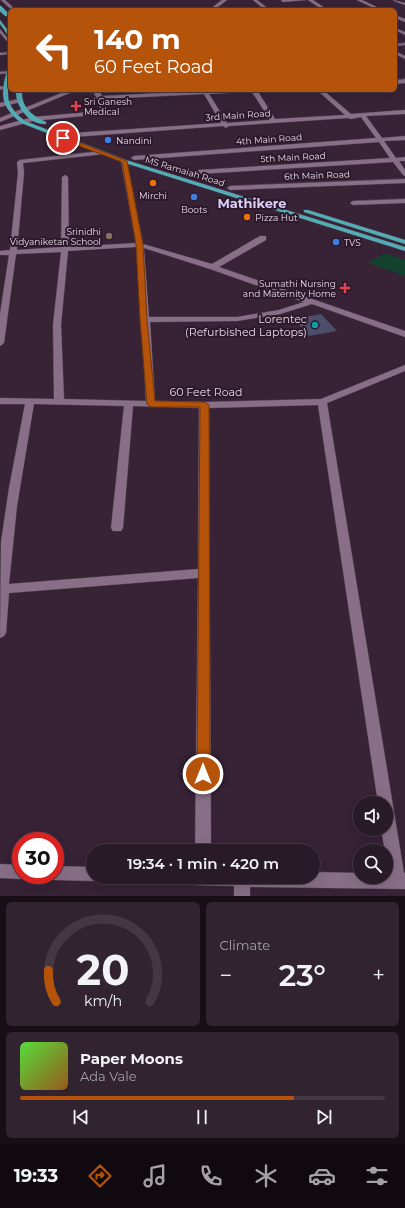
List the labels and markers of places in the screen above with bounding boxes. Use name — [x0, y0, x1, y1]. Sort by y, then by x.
place label: Sri Ganesh Medical — [84, 96, 132, 117]
marker: Sri Ganesh Medical — [71, 101, 81, 111]
pin — [46, 121, 80, 155]
marker: Nandini — [103, 135, 113, 145]
place label: Nandini — [116, 135, 152, 146]
marker: Mirchi — [148, 178, 158, 188]
place label: Mirchi — [139, 190, 167, 201]
marker: Boots — [189, 192, 199, 202]
place label: Boots — [181, 204, 208, 215]
marker: Pizza Hut — [242, 212, 252, 222]
place label: Pizza Hut — [255, 212, 298, 223]
place label: Srinidhi Vidyaniketan School — [10, 226, 101, 247]
marker: Srinidhi Vidyaniketan School — [104, 231, 114, 241]
marker: TVS — [331, 237, 341, 247]
place label: TVS — [344, 237, 361, 248]
place label: Sumathi Nursing and Maternity Home — [243, 278, 337, 299]
marker: Sumathi Nursing and Maternity Home — [339, 282, 351, 294]
place label: Lorentec (Refurbished Laptops) — [185, 312, 307, 339]
marker: Lorentec (Refurbished Laptops) — [310, 320, 320, 330]

